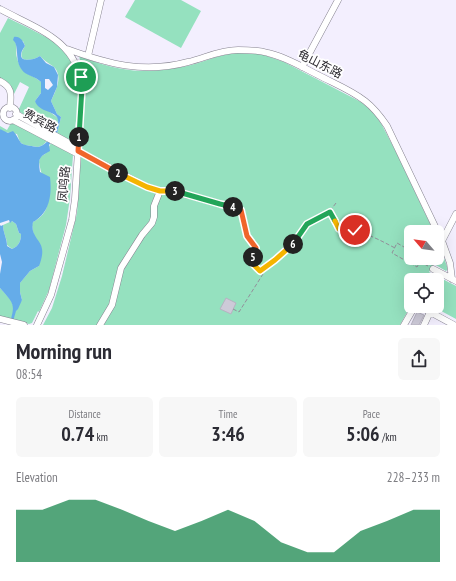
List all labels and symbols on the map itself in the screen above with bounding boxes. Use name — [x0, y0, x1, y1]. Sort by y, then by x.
street label: 龟山东路 — [295, 46, 345, 81]
pin — [64, 60, 98, 94]
street label: 贵宾路 — [21, 105, 60, 136]
pin: 1 — [69, 127, 89, 147]
pin: 2 — [108, 163, 128, 183]
street label: 凤鸣路 — [54, 165, 73, 203]
pin: 3 — [165, 181, 185, 201]
pin: 4 — [223, 197, 243, 217]
pin — [338, 213, 372, 247]
north arrow — [404, 225, 444, 265]
pin: 6 — [283, 234, 303, 254]
pin: 5 — [243, 247, 263, 267]

